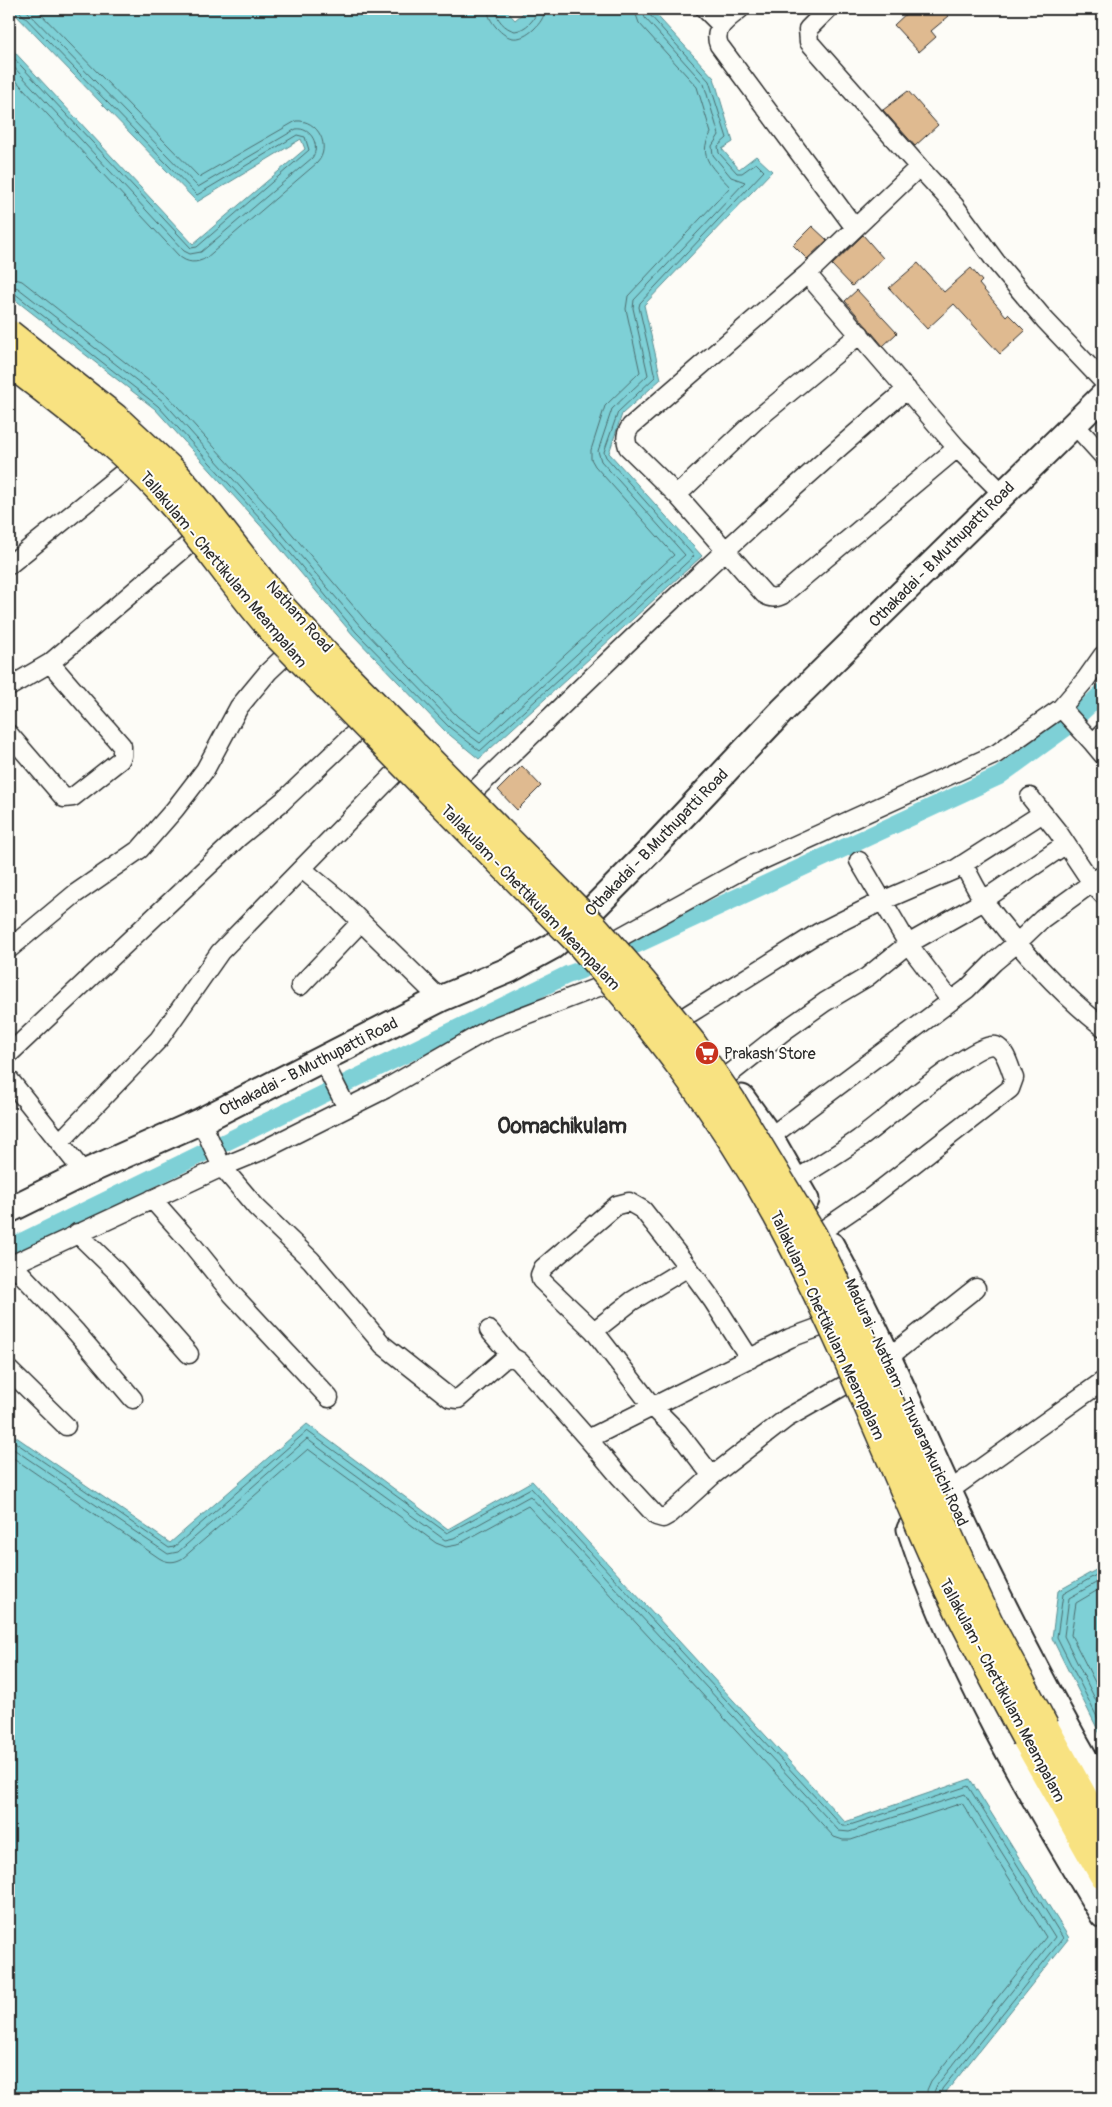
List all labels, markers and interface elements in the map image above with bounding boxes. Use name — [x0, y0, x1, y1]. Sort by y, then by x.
street label: Tallakulam - Chettikulam Meampalam — [135, 467, 311, 672]
street label: Othakadai - B.Muthupatti Road — [865, 478, 1019, 632]
street label: Natham Road — [262, 577, 337, 657]
street label: Othakadai - B.Muthupatti Road — [581, 765, 733, 921]
street label: Tallakulam - Chettikulam Meampalam — [436, 801, 624, 995]
street label: Othakadai - B.Muthupatti Road — [216, 1013, 401, 1121]
supermarket icon: Prakash Store — [694, 1040, 720, 1066]
place label: Prakash Store — [724, 1044, 816, 1064]
district label: Oomachikulam — [497, 1113, 627, 1140]
street label: Tallakulam - Chettikulam Meampalam — [765, 1208, 889, 1443]
street label: Madurai - Natham - Thuvarankurichi Road — [840, 1275, 972, 1529]
street label: Tallakulam - Chettikulam Meampalam — [934, 1575, 1070, 1806]

